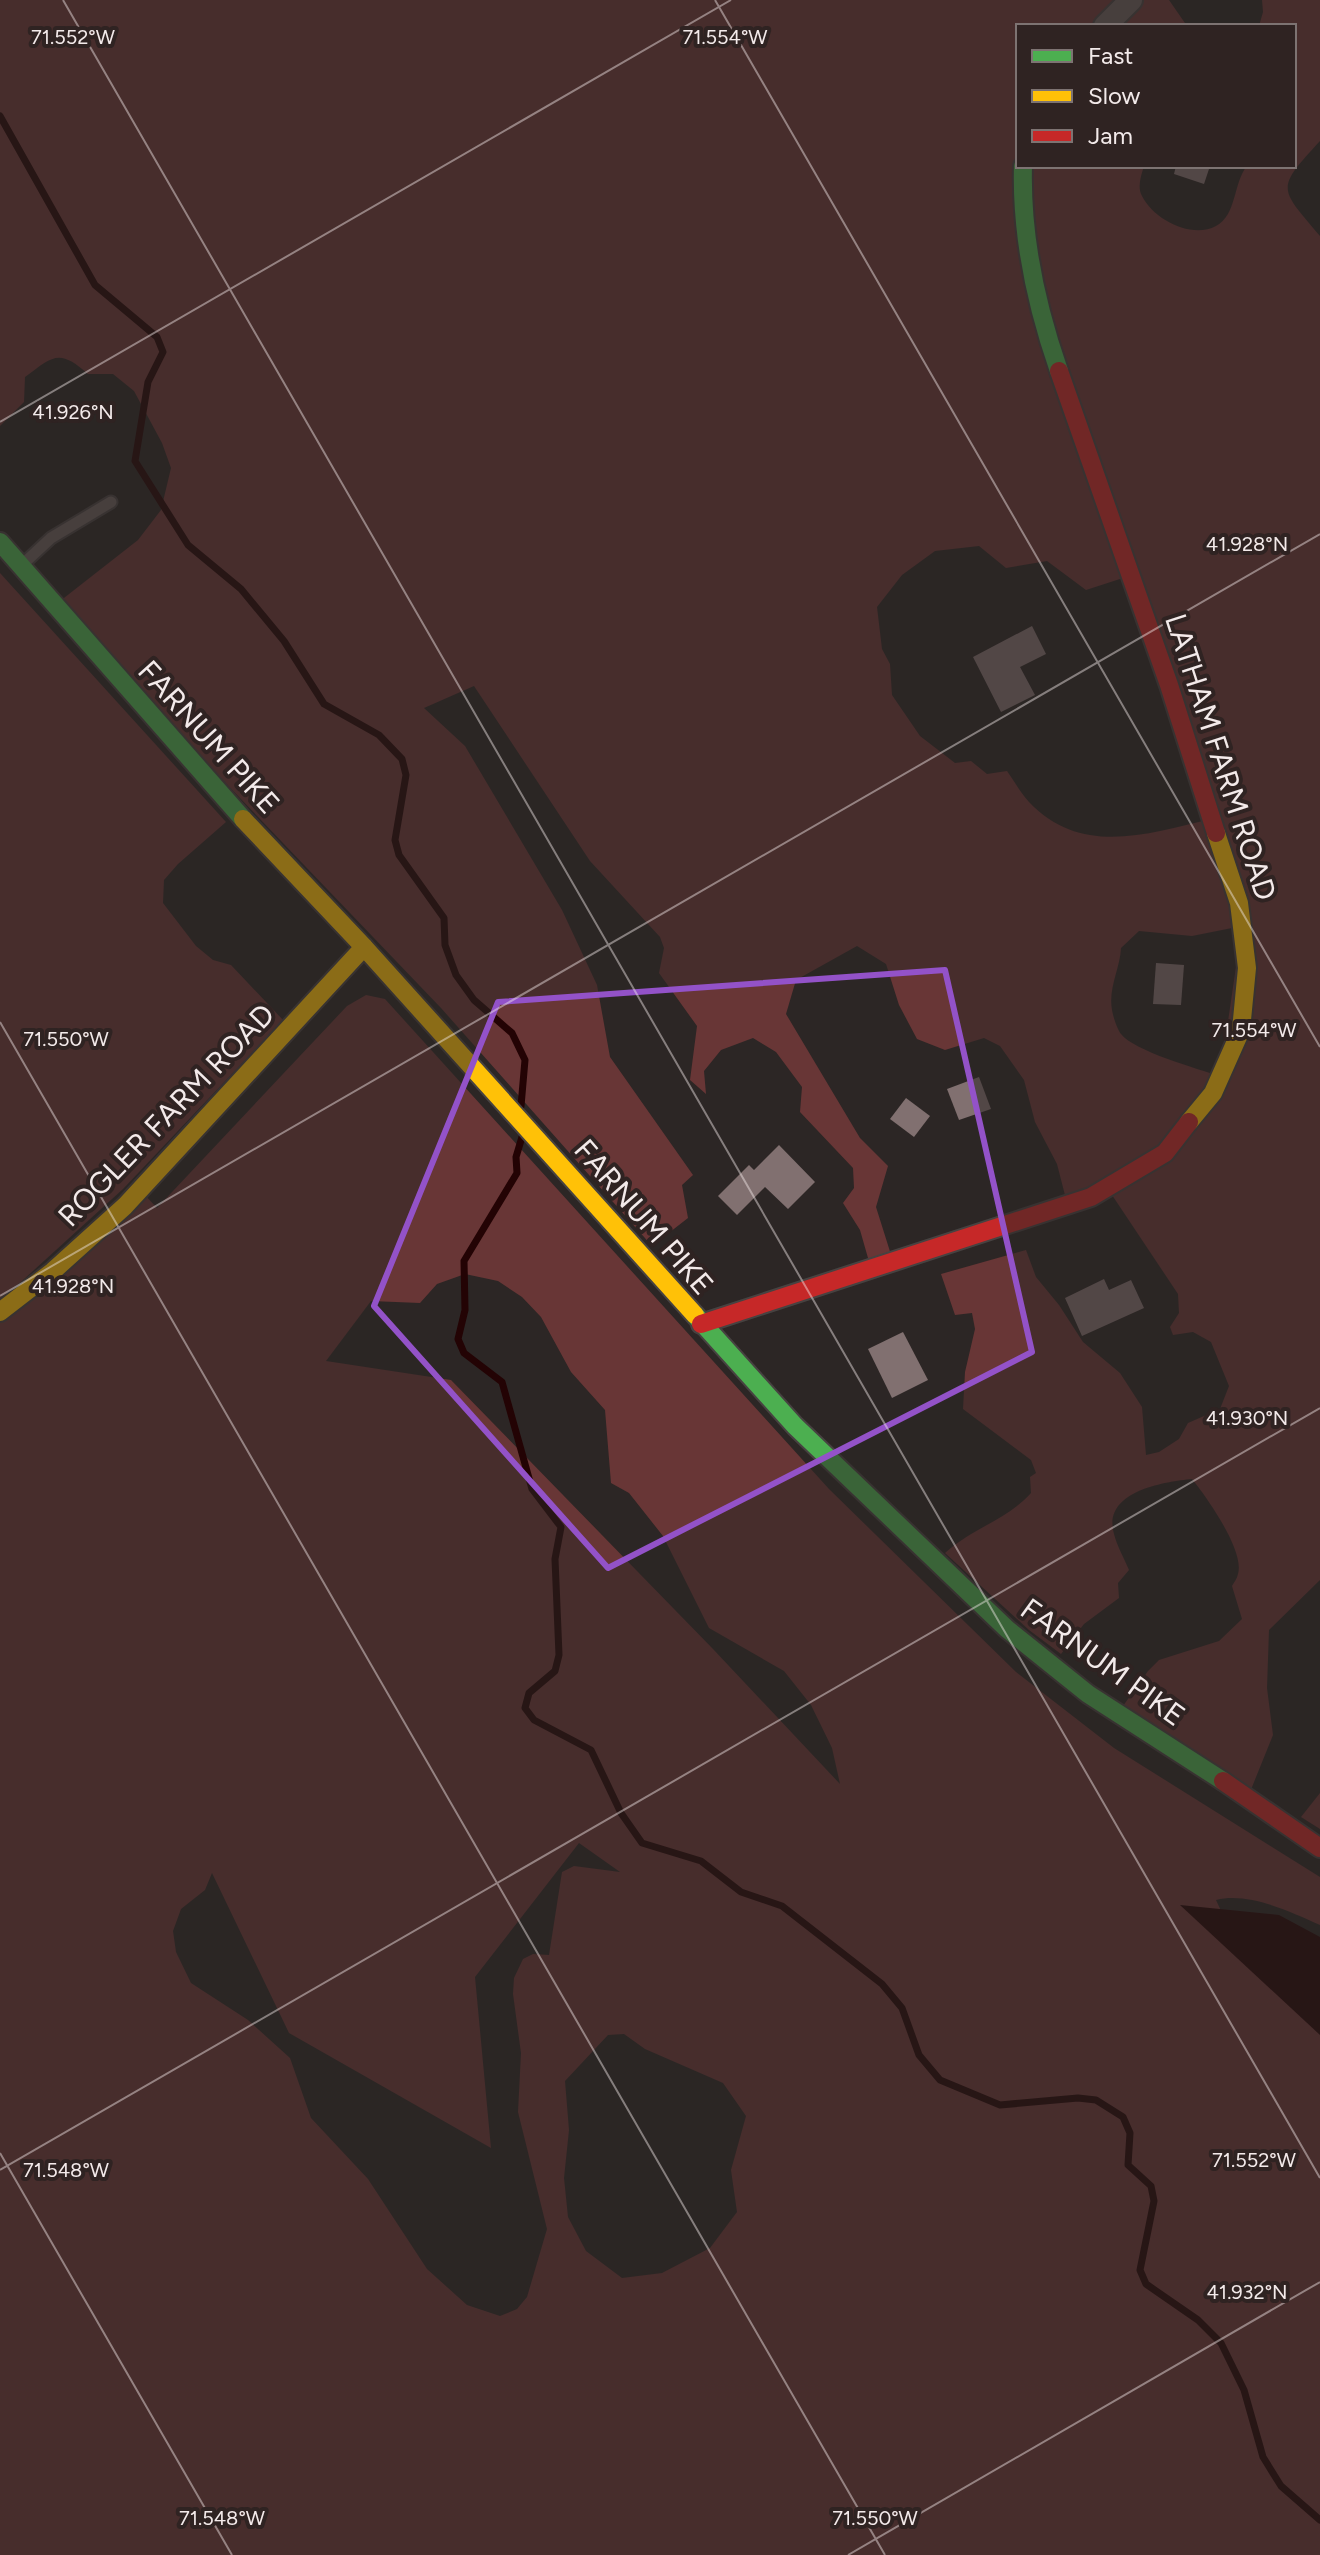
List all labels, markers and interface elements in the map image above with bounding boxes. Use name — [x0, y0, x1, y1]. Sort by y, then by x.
legend — [1016, 24, 1296, 168]
text: 71.552°W — [31, 25, 115, 49]
text: 71.554°W — [682, 25, 768, 49]
text: Fast — [1088, 41, 1133, 70]
text: Slow — [1088, 81, 1141, 110]
text: Jam — [1088, 121, 1133, 150]
text: 41.926°N — [32, 400, 114, 424]
text: 41.928°N — [1206, 532, 1288, 556]
street label: LATHAM FARM ROAD — [1157, 609, 1285, 905]
street label: FARNUM PIKE — [130, 652, 288, 822]
street label: ROGLER FARM ROAD — [50, 996, 282, 1234]
text: 71.554°W — [1211, 1018, 1297, 1042]
text: 71.550°W — [23, 1027, 109, 1051]
street label: FARNUM PIKE — [566, 1132, 722, 1302]
text: 41.928°N — [32, 1274, 114, 1298]
text: 41.930°N — [1206, 1406, 1288, 1430]
street label: FARNUM PIKE — [1014, 1590, 1192, 1734]
text: 71.552°W — [1212, 2148, 1296, 2172]
text: 71.548°W — [23, 2158, 109, 2182]
text: 41.932°N — [1206, 2280, 1288, 2304]
text: 71.548°W — [179, 2506, 265, 2530]
text: 71.550°W — [832, 2506, 918, 2530]

